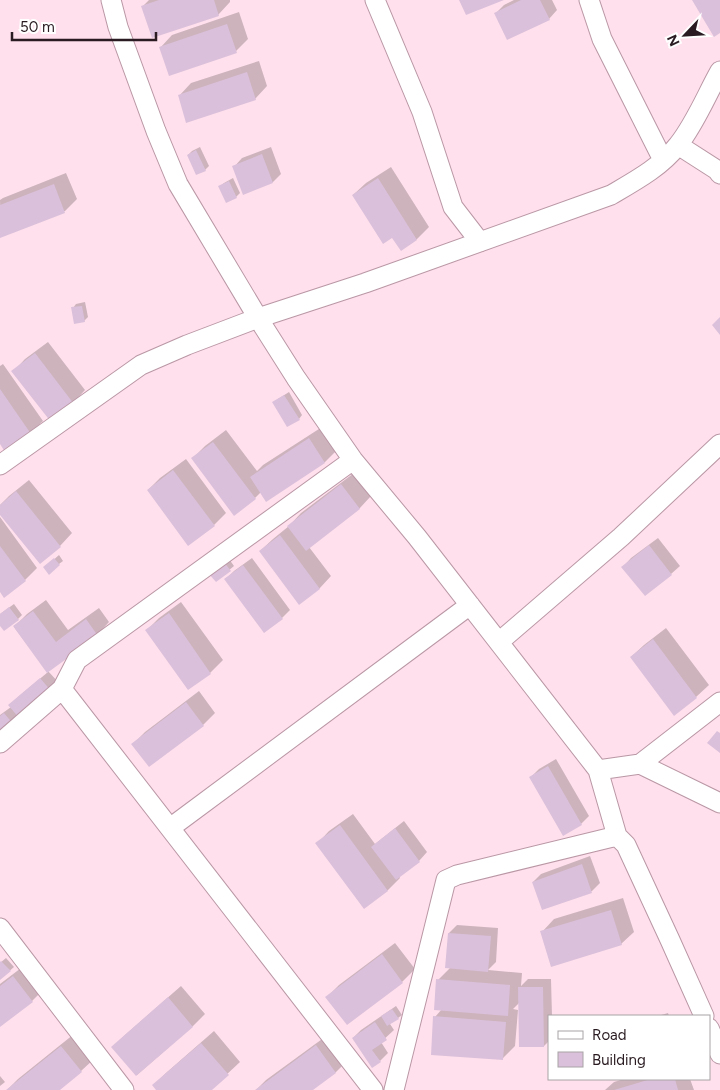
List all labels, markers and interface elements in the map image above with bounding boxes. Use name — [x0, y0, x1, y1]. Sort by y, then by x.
scale bar — [12, 10, 156, 42]
north arrow — [660, 10, 710, 60]
text: 50 m — [20, 18, 55, 36]
text: N — [664, 32, 684, 49]
legend — [548, 1015, 710, 1080]
text: Road — [592, 1026, 627, 1044]
text: Building — [592, 1051, 646, 1069]

